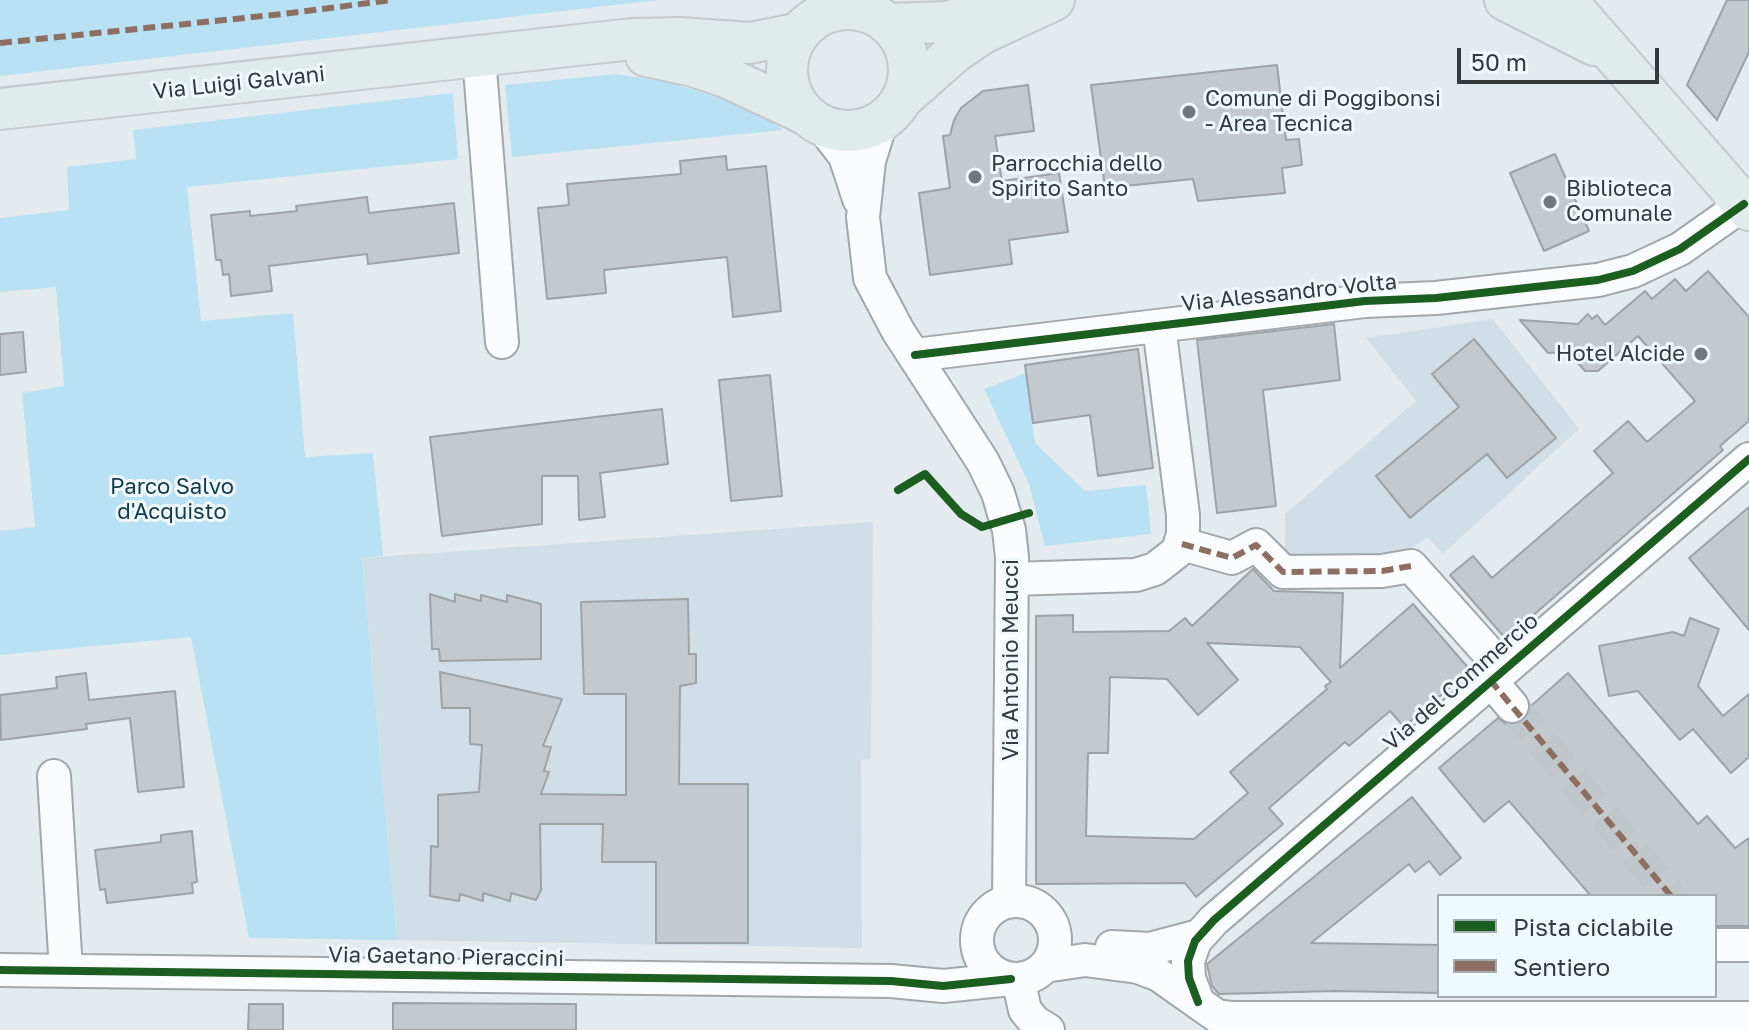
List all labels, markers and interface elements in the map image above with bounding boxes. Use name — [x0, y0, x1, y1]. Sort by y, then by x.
scale bar — [1461, 32, 1663, 82]
text: 50 m — [1471, 47, 1527, 76]
street label: Via Luigi Galvani — [152, 61, 326, 105]
place label: Comune di Poggibonsi - Area Tecnica — [1205, 86, 1441, 138]
marker: Comune di Poggibonsi - Area Tecnica — [1180, 103, 1198, 121]
place label: Parrocchia dello Spirito Santo — [991, 151, 1162, 202]
marker: Parrocchia dello Spirito Santo — [966, 168, 984, 186]
place label: Biblioteca Comunale — [1566, 176, 1672, 228]
marker: Biblioteca Comunale — [1541, 193, 1559, 211]
street label: Via Alessandro Volta — [1180, 269, 1398, 317]
place label: Hotel Alcide — [1556, 341, 1685, 367]
marker: Hotel Alcide — [1692, 345, 1710, 363]
park label: Parco Salvo d'Acquisto — [110, 474, 234, 526]
street label: Via Antonio Meucci — [998, 559, 1024, 761]
street label: Via del Commercio — [1378, 608, 1544, 756]
legend — [1437, 894, 1717, 998]
text: Pista ciclabile — [1513, 912, 1673, 941]
street label: Via Gaetano Pieraccini — [328, 942, 564, 972]
text: Sentiero — [1513, 952, 1610, 981]

